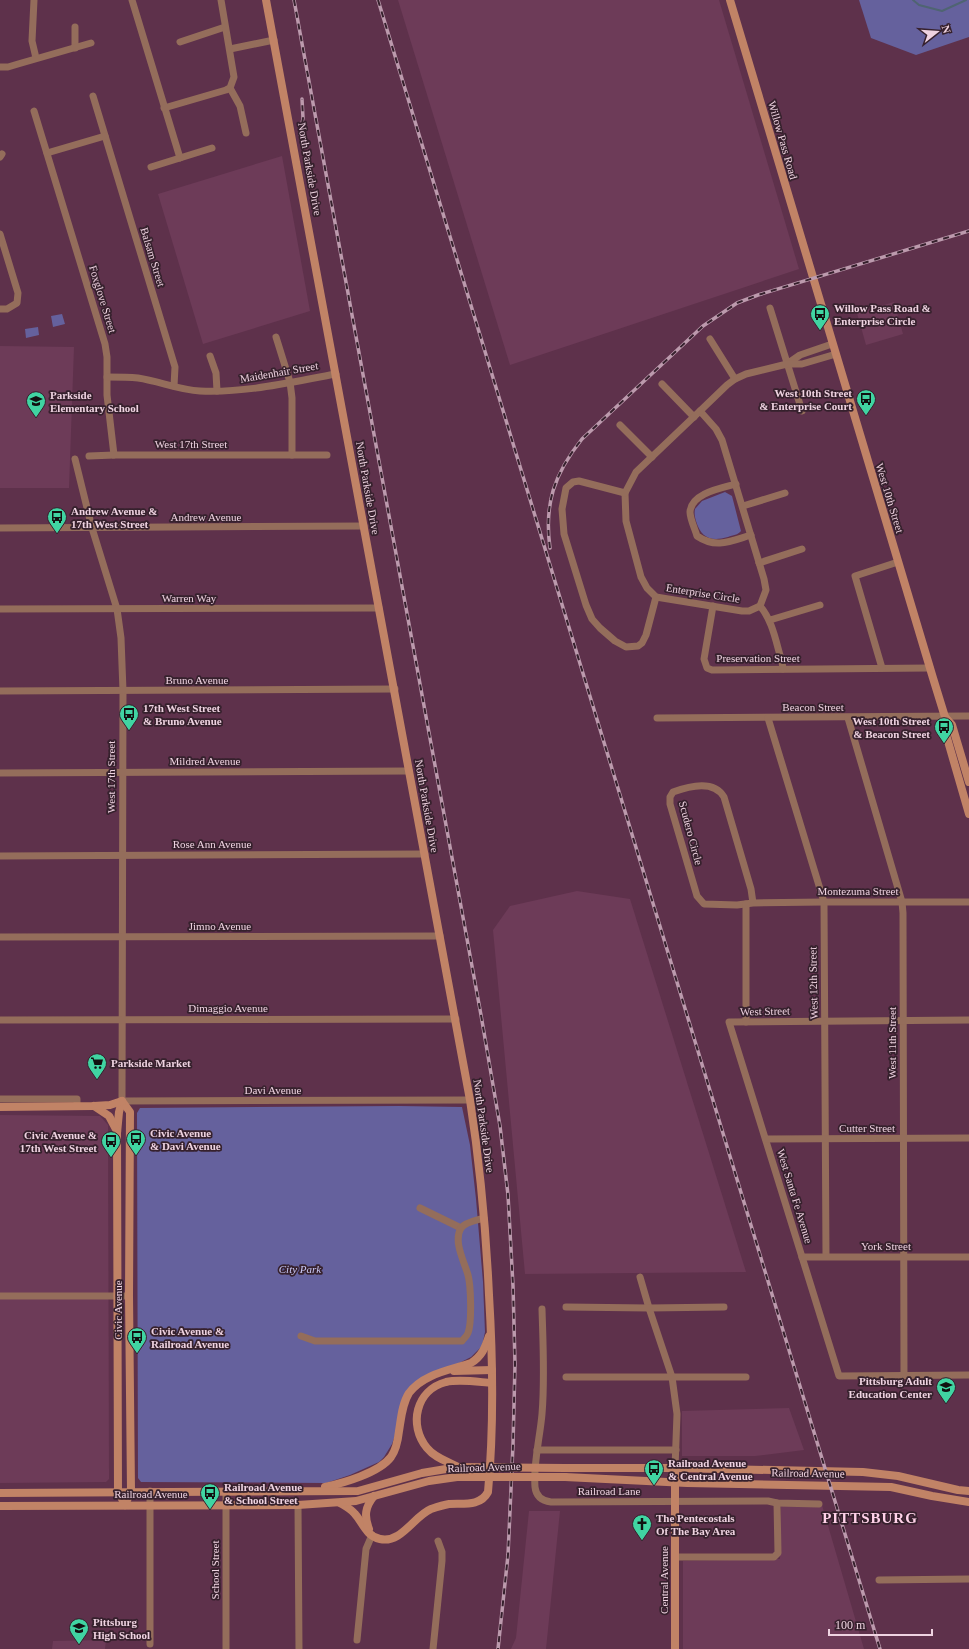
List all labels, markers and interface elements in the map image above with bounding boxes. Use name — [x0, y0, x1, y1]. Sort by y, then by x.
north arrow — [917, 12, 957, 52]
text: N — [940, 24, 953, 35]
street label: Willow Pass Road — [766, 99, 800, 181]
street label: North Parkside Drive — [296, 122, 324, 216]
street label: Balsam Street — [138, 226, 168, 288]
street label: Foxglove Street — [87, 264, 119, 334]
place label: Willow Pass Road & Enterprise Circle — [834, 302, 931, 327]
bus stop icon: Willow Pass Road & Enterprise Circle — [809, 303, 831, 331]
street label: Maidenhair Street — [239, 359, 319, 385]
place label: West 10th Street & Enterprise Court — [759, 387, 852, 412]
bus stop icon: West 10th Street & Enterprise Court — [855, 388, 877, 416]
place label: Parkside Elementary School — [50, 389, 139, 414]
school or university icon: Parkside Elementary School — [25, 390, 47, 418]
street label: West 17th Street — [155, 438, 227, 450]
street label: North Parkside Drive — [354, 441, 382, 535]
street label: West 10th Street — [874, 462, 906, 534]
place label: Andrew Avenue & 17th West Street — [71, 505, 157, 530]
bus stop icon: Andrew Avenue & 17th West Street — [46, 506, 68, 534]
street label: Andrew Avenue — [171, 511, 242, 523]
street label: Enterprise Circle — [665, 581, 741, 605]
street label: Warren Way — [162, 592, 217, 604]
street label: Preservation Street — [716, 652, 800, 664]
street label: Bruno Avenue — [165, 674, 229, 686]
street label: Beacon Street — [782, 701, 844, 713]
place label: 17th West Street & Bruno Avenue — [143, 702, 222, 727]
bus stop icon: 17th West Street & Bruno Avenue — [118, 703, 140, 731]
place label: West 10th Street & Beacon Street — [853, 715, 930, 740]
bus stop icon: West 10th Street & Beacon Street — [933, 716, 955, 744]
street label: West 17th Street — [105, 741, 117, 813]
street label: Mildred Avenue — [170, 755, 241, 767]
street label: North Parkside Drive — [413, 759, 441, 853]
street label: Scudero Circle — [677, 800, 705, 866]
street label: Rose Ann Avenue — [173, 838, 251, 850]
street label: Montezuma Street — [818, 885, 898, 897]
street label: Jimno Avenue — [189, 920, 251, 932]
street label: West 12th Street — [806, 947, 820, 1019]
street label: Dimaggio Avenue — [188, 1002, 268, 1014]
street label: West Street — [740, 1005, 790, 1017]
street label: West 11th Street — [886, 1007, 898, 1079]
supermarket icon: Parkside Market — [86, 1052, 108, 1080]
place label: Parkside Market — [111, 1057, 191, 1069]
street label: North Parkside Drive — [472, 1079, 497, 1174]
street label: Davi Avenue — [245, 1084, 302, 1096]
street label: Cutter Street — [839, 1122, 895, 1134]
place label: Civic Avenue & Davi Avenue — [150, 1127, 221, 1152]
bus stop icon: Civic Avenue & Davi Avenue — [125, 1128, 147, 1156]
place label: Civic Avenue & 17th West Street — [20, 1129, 97, 1154]
bus stop icon: Civic Avenue & 17th West Street — [100, 1130, 122, 1158]
street label: West Santa Fe Avenue — [775, 1147, 815, 1245]
street label: York Street — [861, 1240, 911, 1252]
park label: City Park — [279, 1263, 322, 1275]
street label: Civic Avenue — [112, 1280, 124, 1340]
place label: Civic Avenue & Railroad Avenue — [151, 1325, 229, 1350]
bus stop icon: Civic Avenue & Railroad Avenue — [126, 1326, 148, 1354]
place label: Pittsburg Adult Education Center — [849, 1375, 932, 1400]
school or university icon: Pittsburg Adult Education Center — [935, 1376, 957, 1404]
place label: Railroad Avenue & Central Avenue — [668, 1457, 753, 1482]
bus stop icon: Railroad Avenue & Central Avenue — [643, 1458, 665, 1486]
street label: Railroad Avenue — [447, 1460, 521, 1474]
street label: Railroad Avenue — [771, 1466, 845, 1480]
place label: Railroad Avenue & School Street — [224, 1481, 302, 1506]
bus stop icon: Railroad Avenue & School Street — [199, 1482, 221, 1510]
street label: Railroad Lane — [578, 1485, 640, 1497]
street label: Railroad Avenue — [114, 1488, 188, 1500]
district label: PITTSBURG — [822, 1510, 918, 1526]
place label: The Pentecostals Of The Bay Area — [656, 1512, 736, 1537]
church icon: The Pentecostals Of The Bay Area — [631, 1513, 653, 1541]
street label: School Street — [209, 1541, 221, 1599]
street label: Central Avenue — [658, 1546, 670, 1614]
scale bar — [829, 1611, 932, 1637]
place label: Pittsburg High School — [93, 1616, 150, 1641]
school or university icon: Pittsburg High School — [68, 1617, 90, 1645]
text: 100 m — [835, 1618, 866, 1632]

